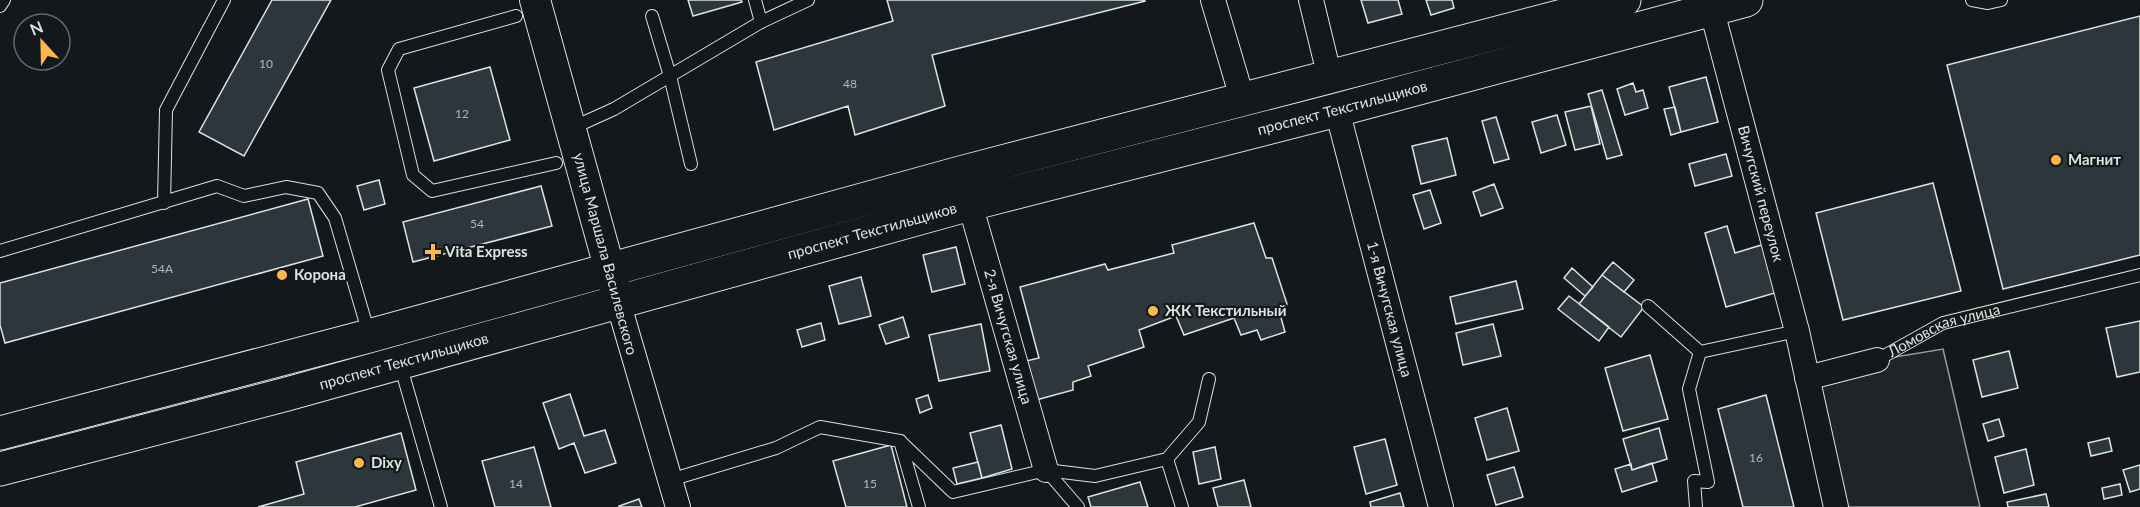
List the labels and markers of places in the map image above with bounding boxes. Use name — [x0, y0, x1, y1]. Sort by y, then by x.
place label: Магнит — [2068, 150, 2121, 168]
marker: Магнит — [2049, 153, 2063, 167]
place label: Vita Express — [444, 242, 528, 260]
marker: Vita Express — [426, 245, 440, 259]
place label: Корона — [294, 265, 346, 283]
marker: Корона — [275, 268, 289, 282]
place label: ЖК Текстильный — [1165, 301, 1287, 319]
marker: ЖК Текстильный — [1146, 304, 1160, 318]
place label: Dixy — [371, 453, 402, 471]
marker: Dixy — [352, 456, 366, 470]

